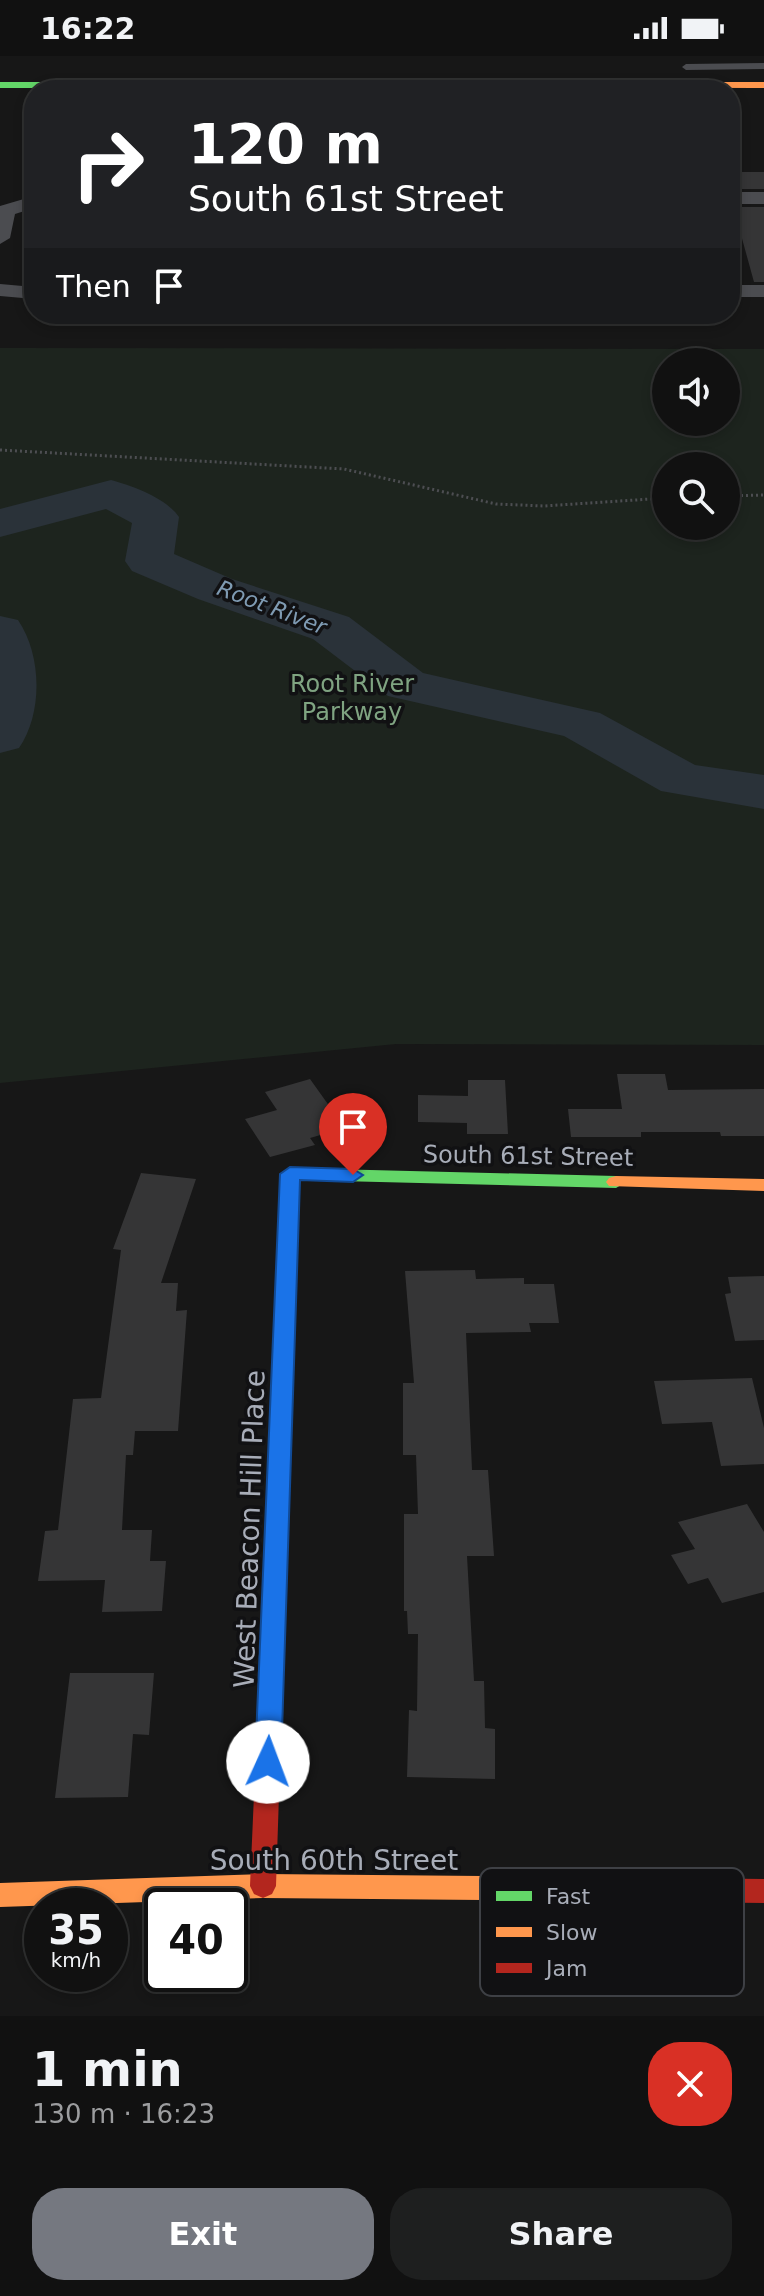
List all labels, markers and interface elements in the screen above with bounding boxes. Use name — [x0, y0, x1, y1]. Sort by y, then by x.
text: 16:22 — [40, 11, 136, 46]
text: 120 m — [188, 111, 383, 176]
icon: right — [56, 112, 160, 216]
text: South 61st Street — [188, 178, 504, 219]
icon: arrive — [147, 264, 191, 308]
text: Then — [56, 269, 131, 304]
map controls — [652, 348, 740, 540]
button: sound — [652, 348, 740, 436]
button: search — [652, 452, 740, 540]
water label: Root River — [214, 575, 332, 640]
park label: Root River Parkway — [290, 670, 414, 726]
pin — [319, 1093, 387, 1175]
icon: arrive — [331, 1105, 375, 1149]
street label: South 61st Street — [423, 1140, 633, 1172]
street label: West Beacon Hill Place — [227, 1369, 272, 1689]
position arrow — [226, 1720, 310, 1804]
street label: South 60th Street — [210, 1844, 458, 1877]
legend — [480, 1868, 744, 1996]
text: Fast — [546, 1884, 591, 1909]
speed limit sign: 40 — [144, 1888, 248, 1992]
text: 35 — [48, 1907, 104, 1953]
text: Slow — [546, 1920, 598, 1945]
text: km/h — [51, 1948, 101, 1972]
text: Jam — [544, 1956, 587, 1981]
text: 1 min — [32, 2041, 183, 2097]
button: close — [648, 2042, 732, 2126]
text: 130 m · 16:23 — [32, 2099, 215, 2129]
button: Exit — [32, 2188, 374, 2280]
button: Share — [390, 2188, 732, 2280]

